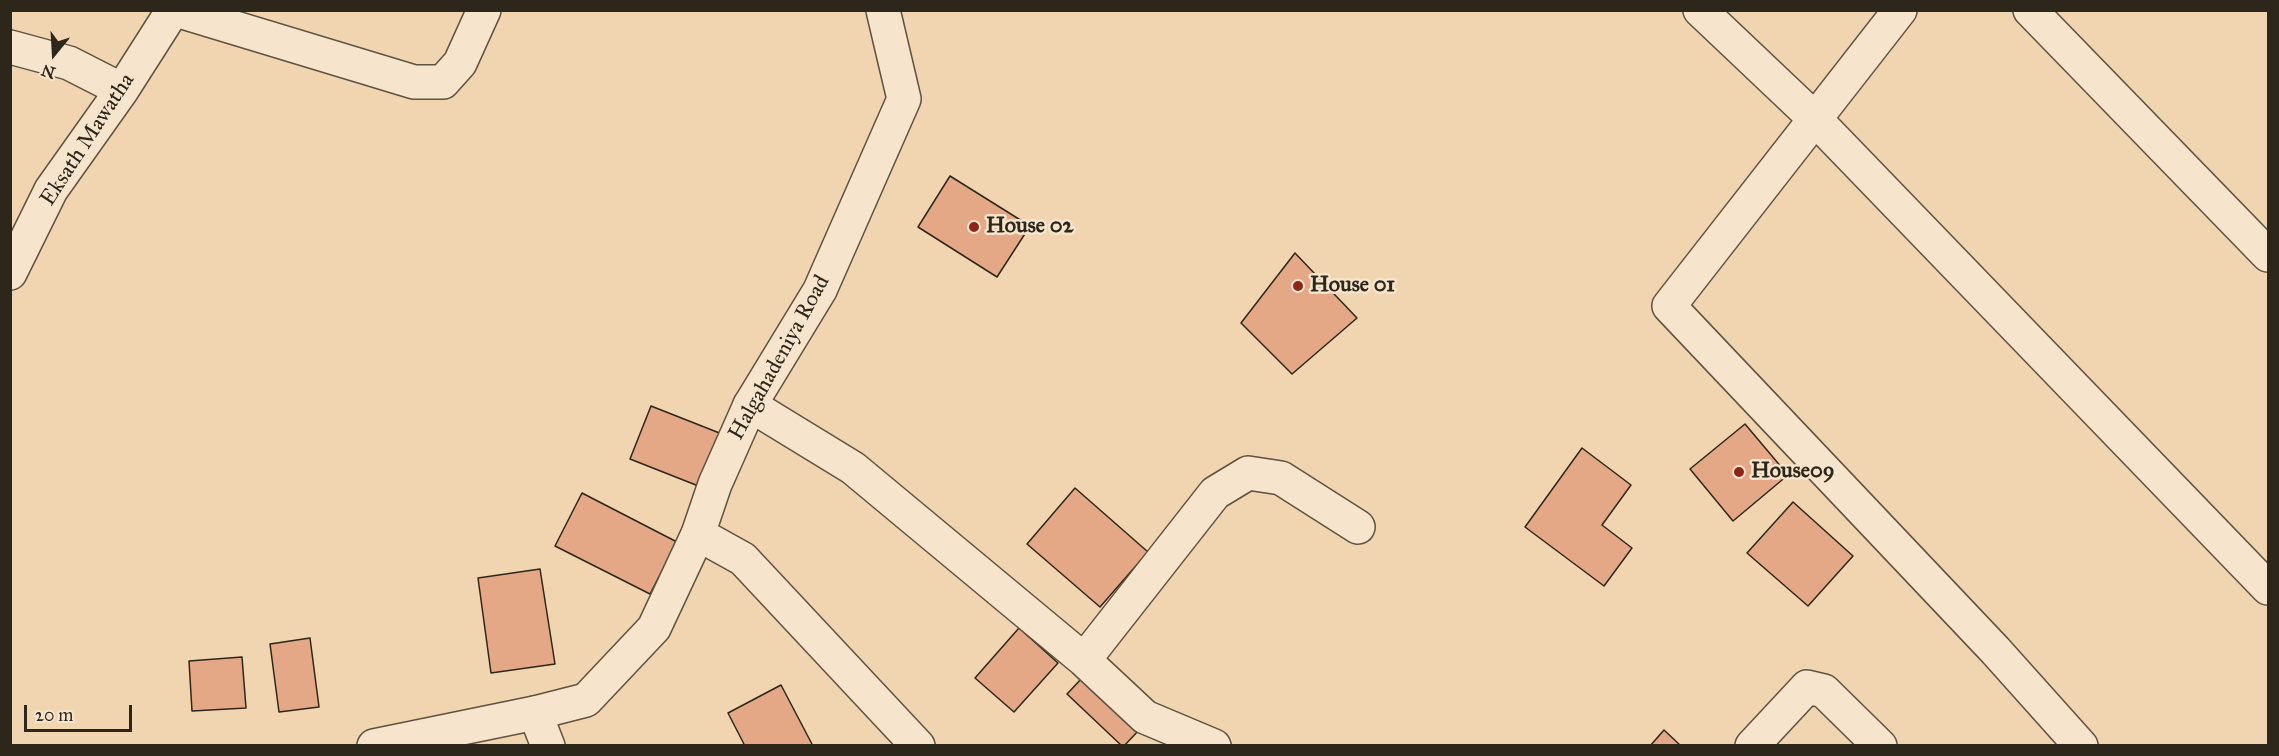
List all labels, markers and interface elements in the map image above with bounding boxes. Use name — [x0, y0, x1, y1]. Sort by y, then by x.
north arrow — [24, 24, 84, 84]
text: N — [39, 60, 58, 83]
street label: Eksath Mawatha — [35, 69, 141, 211]
place label: House 02 — [986, 214, 1073, 240]
marker: House 02 — [967, 220, 981, 234]
street label: Halgahadeniya Road — [724, 271, 836, 445]
place label: House 01 — [1310, 273, 1395, 299]
marker: House 01 — [1291, 279, 1305, 293]
place label: House09 — [1751, 459, 1835, 485]
marker: House09 — [1732, 465, 1746, 479]
scale bar — [27, 693, 135, 731]
text: 20 m — [35, 704, 73, 726]

